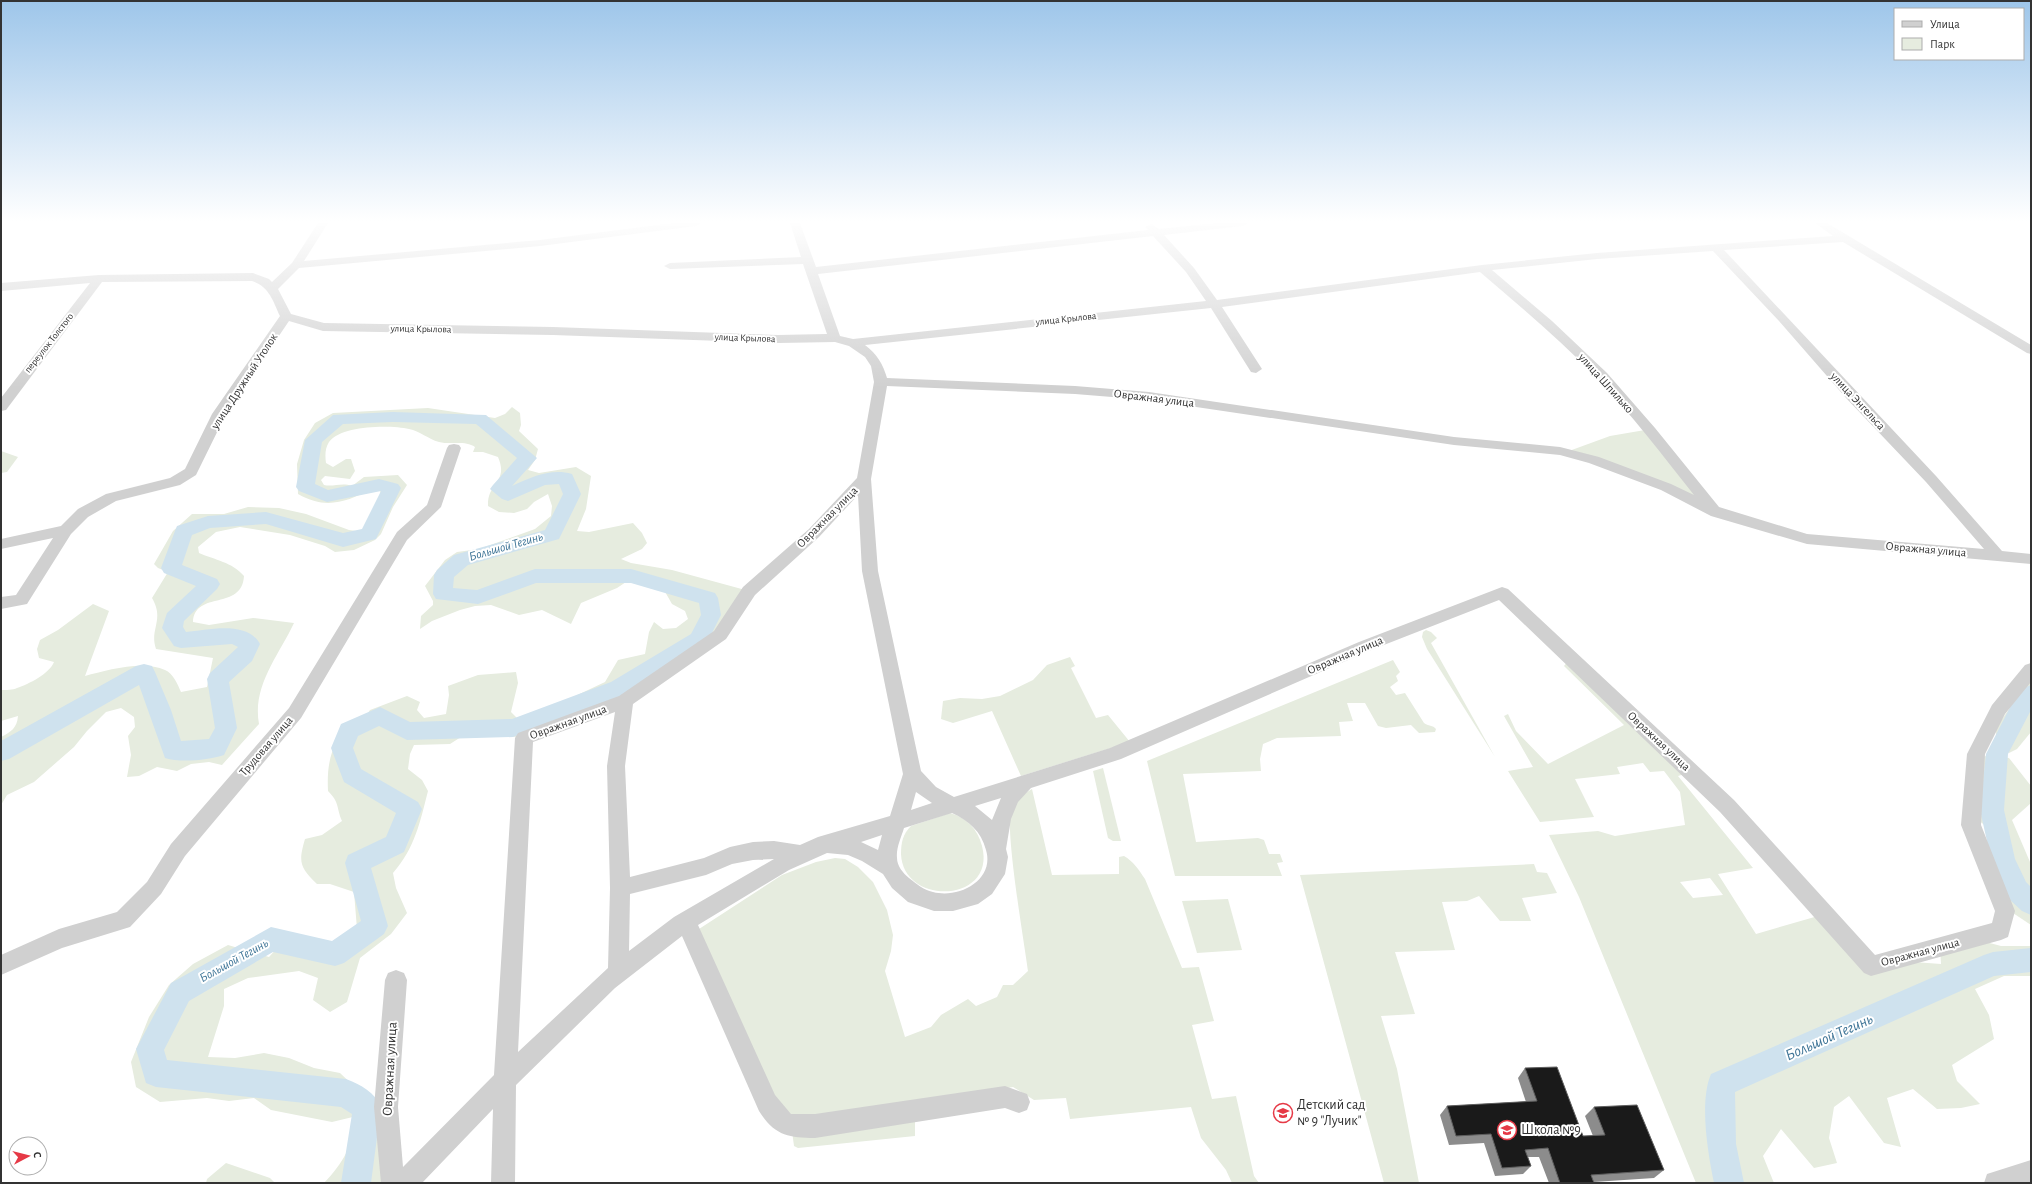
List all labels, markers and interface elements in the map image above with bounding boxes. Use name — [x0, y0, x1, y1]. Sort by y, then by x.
legend — [1894, 8, 2024, 60]
text: Улица — [1930, 18, 1960, 30]
text: Парк — [1930, 38, 1955, 50]
street label: переулок Толстого — [23, 311, 76, 375]
street label: улица Крылова — [1034, 311, 1097, 327]
street label: улица Крылова — [389, 323, 452, 335]
street label: улица Дружный Уголок — [208, 331, 281, 432]
street label: улица Крылова — [713, 332, 776, 344]
street label: улица Шпилько — [1575, 350, 1636, 416]
street label: улица Энгельса — [1827, 369, 1888, 433]
street label: Овражная улица — [1113, 387, 1195, 410]
street label: Овражная улица — [794, 484, 861, 551]
water label: Большой Тегинь — [467, 530, 545, 564]
street label: Овражная улица — [1885, 539, 1967, 560]
street label: Овражная улица — [1305, 633, 1385, 677]
street label: Овражная улица — [528, 702, 609, 742]
street label: Овражная улица — [1625, 709, 1693, 774]
street label: Трудовая улица — [237, 714, 296, 779]
street label: Овражная улица — [1879, 936, 1961, 969]
water label: Большой Тегинь — [197, 937, 271, 985]
water label: Большой Тегинь — [1783, 1011, 1875, 1063]
street label: Овражная улица — [381, 1021, 399, 1117]
place label: Детский сад № 9 "Лучик" — [1297, 1098, 1365, 1128]
school or university icon: Детский сад № 9 "Лучик" — [1272, 1102, 1294, 1124]
school or university icon: Школа №9 — [1496, 1119, 1518, 1141]
place label: Школа №9 — [1521, 1123, 1581, 1137]
north arrow — [8, 1136, 48, 1176]
text: С — [32, 1151, 43, 1159]

